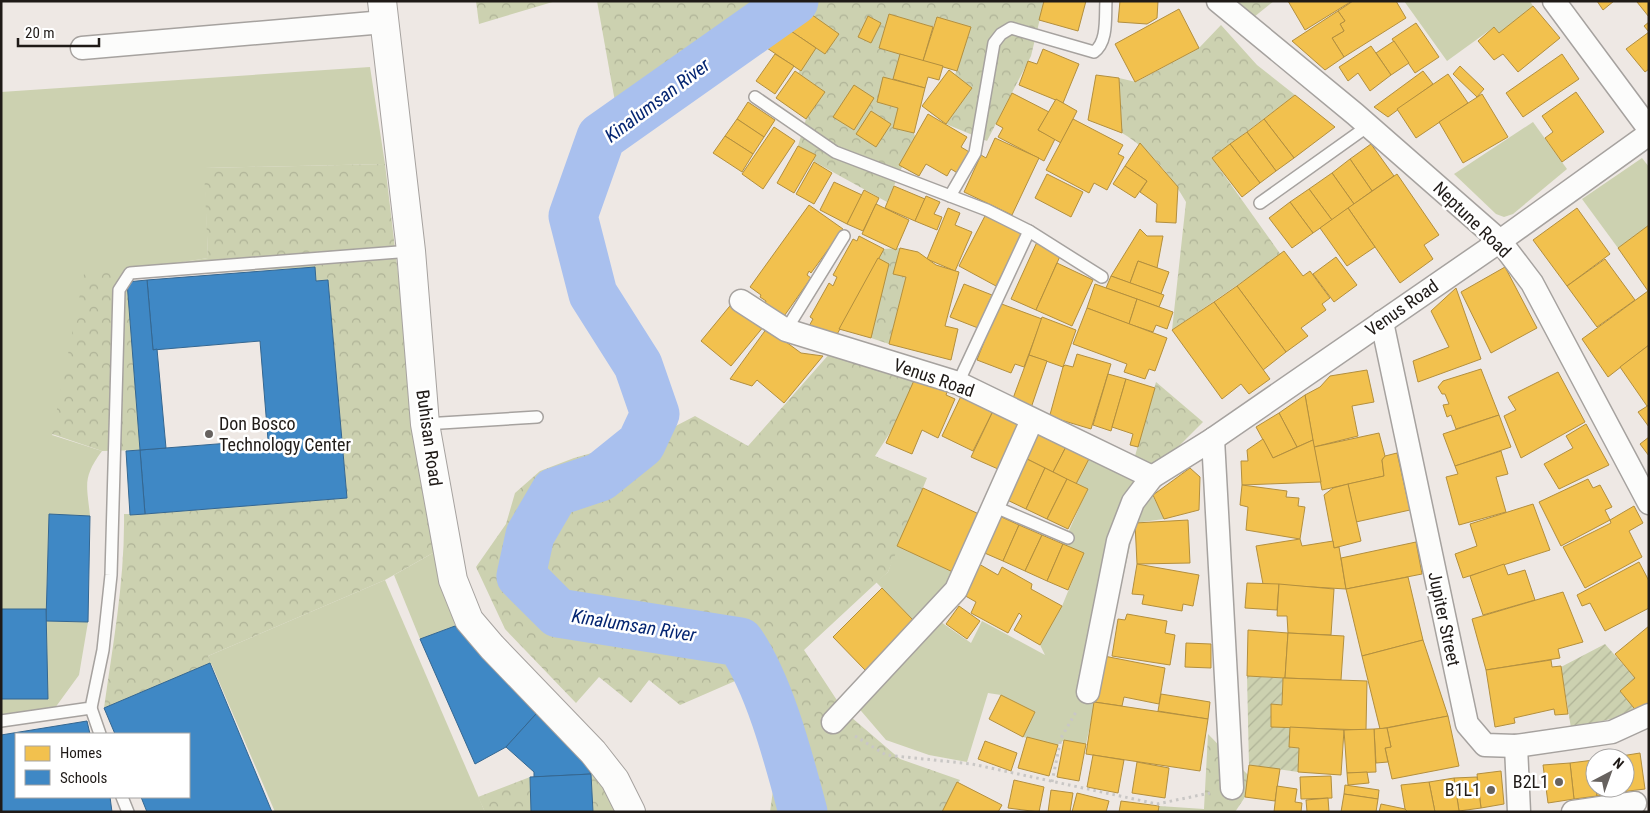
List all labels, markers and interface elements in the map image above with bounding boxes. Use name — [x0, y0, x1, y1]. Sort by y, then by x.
scale bar — [18, 15, 99, 47]
text: 20 m — [25, 24, 55, 42]
water label: Kinalumsan River — [600, 53, 715, 147]
street label: Neptune Road — [1429, 177, 1516, 262]
street label: Venus Road — [1361, 275, 1442, 340]
street label: Venus Road — [891, 354, 977, 401]
street label: Buhisan Road — [412, 388, 447, 488]
place label: Don Bosco Technology Center — [219, 413, 351, 455]
marker: Don Bosco Technology Center — [203, 428, 215, 440]
street label: Jupiter Street — [1424, 570, 1465, 668]
water label: Kinalumsan River — [570, 604, 698, 647]
legend — [15, 733, 190, 798]
text: Homes — [60, 744, 102, 762]
north arrow — [1585, 748, 1635, 798]
text: N — [1610, 754, 1627, 772]
text: Schools — [60, 769, 107, 787]
place label: B2L1 — [1513, 771, 1549, 792]
marker: B2L1 — [1553, 776, 1565, 788]
place label: B1L1 — [1445, 779, 1481, 800]
marker: B1L1 — [1485, 784, 1497, 796]

